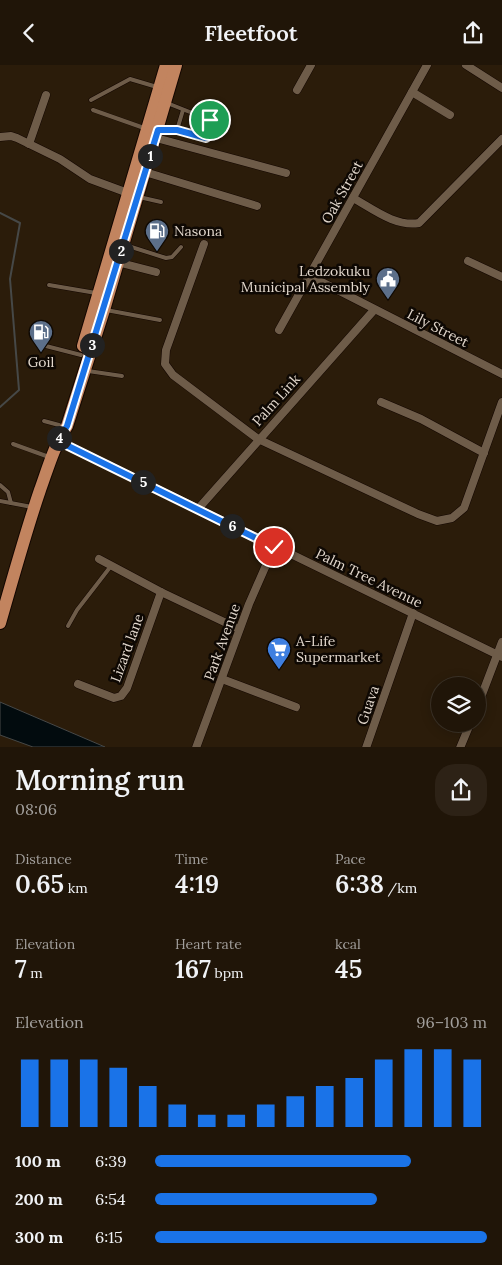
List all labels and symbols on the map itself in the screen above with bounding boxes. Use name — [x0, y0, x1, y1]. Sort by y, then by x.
pin — [189, 99, 231, 141]
pin: 1 — [138, 143, 162, 169]
street label: Oak Street — [317, 157, 367, 227]
fuel station icon: Nasona — [144, 218, 170, 252]
place label: Nasona — [174, 222, 222, 240]
pin: 2 — [108, 239, 134, 263]
place label: Ledzokuku Municipal Assembly — [241, 262, 371, 296]
public building icon: Ledzokuku Municipal Assembly — [375, 266, 401, 300]
street label: Lily Street — [404, 305, 472, 351]
fuel station icon: Goil — [28, 319, 54, 353]
pin: 3 — [80, 333, 104, 357]
place label: Goil — [28, 353, 54, 371]
street label: Palm Link — [248, 370, 304, 430]
pin: 4 — [46, 425, 72, 451]
pin: 5 — [130, 469, 156, 495]
pin: 6 — [220, 513, 244, 539]
pin — [253, 526, 295, 568]
street label: Palm Tree Avenue — [313, 544, 426, 612]
street label: Park Avenue — [200, 601, 244, 683]
street label: Lizard lane — [106, 611, 148, 685]
place label: A-Life Supermarket — [295, 632, 381, 666]
supermarket icon: A-Life Supermarket — [266, 636, 292, 670]
street label: Guava — [353, 683, 383, 727]

